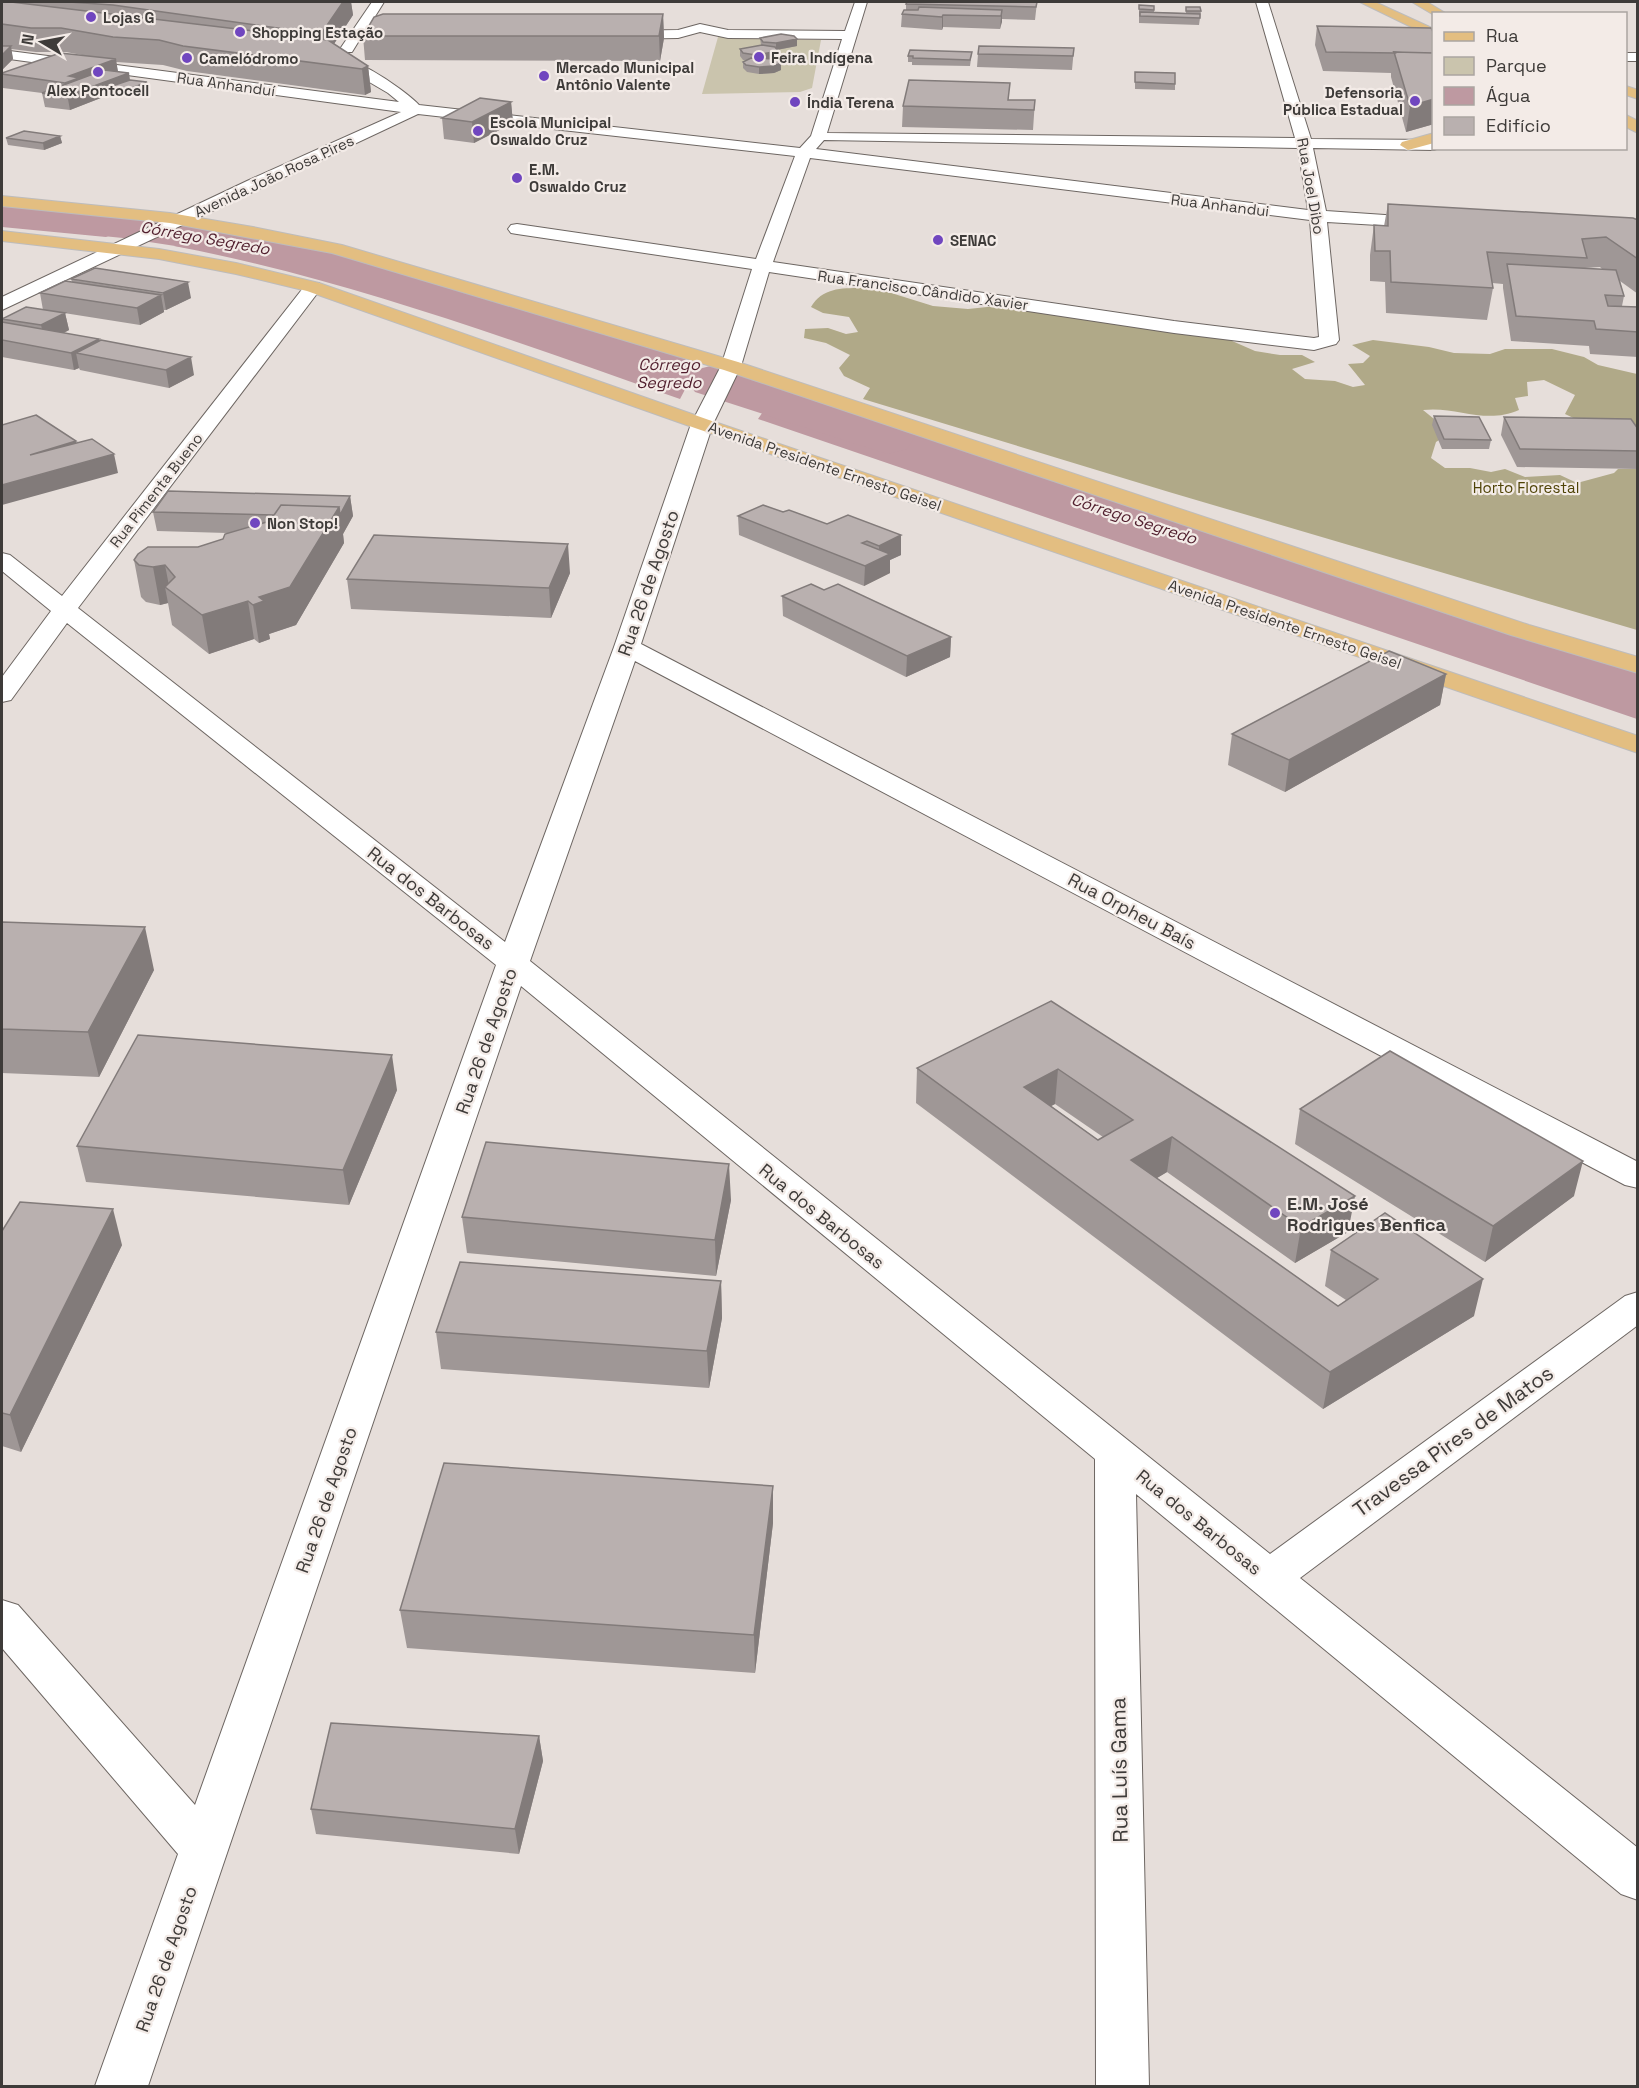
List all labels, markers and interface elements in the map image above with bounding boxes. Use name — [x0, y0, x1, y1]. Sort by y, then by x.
place label: Lojas G — [103, 8, 155, 27]
marker: Lojas G — [84, 10, 98, 24]
north arrow — [12, 12, 72, 72]
legend — [1432, 12, 1627, 150]
place label: Shopping Estação — [252, 23, 383, 42]
text: Rua — [1486, 24, 1519, 47]
marker: Shopping Estação — [233, 25, 247, 39]
text: N — [16, 32, 39, 47]
place label: Feira Indígena — [771, 48, 873, 67]
place label: Camelódromo — [199, 49, 298, 68]
marker: Feira Indígena — [752, 50, 766, 64]
marker: Camelódromo — [180, 51, 194, 65]
text: Parque — [1486, 54, 1547, 77]
place label: Mercado Municipal Antônio Valente — [556, 58, 694, 94]
marker: Alex Pontocell — [91, 65, 105, 79]
street label: Rua Anhanduí — [176, 68, 277, 100]
marker: Mercado Municipal Antônio Valente — [537, 69, 551, 83]
place label: Alex Pontocell — [47, 81, 149, 100]
place label: Defensoria Pública Estadual — [1283, 83, 1403, 119]
text: Água — [1486, 84, 1530, 107]
place label: Índia Terena — [807, 93, 894, 112]
marker: Defensoria Pública Estadual — [1408, 94, 1422, 108]
marker: Índia Terena — [788, 95, 802, 109]
place label: Escola Municipal Oswaldo Cruz — [490, 113, 611, 149]
text: Edifício — [1486, 114, 1551, 137]
marker: Escola Municipal Oswaldo Cruz — [471, 124, 485, 138]
street label: Avenida João Rosa Pires — [191, 131, 357, 221]
street label: Rua Joel Dibo — [1293, 136, 1329, 236]
place label: E.M. Oswaldo Cruz — [529, 160, 627, 196]
marker: E.M. Oswaldo Cruz — [510, 171, 524, 185]
street label: Rua Anhandui — [1170, 190, 1270, 220]
water label: Córrego Segredo — [139, 216, 272, 260]
place label: SENAC — [950, 231, 997, 250]
marker: SENAC — [931, 233, 945, 247]
street label: Rua Francisco Cândido Xavier — [816, 266, 1030, 314]
water label: Córrego Segredo — [637, 354, 703, 393]
street label: Avenida Presidente Ernesto Geisel — [706, 417, 944, 515]
street label: Rua Pimenta Bueno — [105, 429, 207, 551]
park label: Horto Florestal — [1473, 478, 1579, 497]
water label: Córrego Segredo — [1069, 489, 1200, 550]
street label: Rua 26 de Agosto — [612, 507, 684, 659]
place label: Non Stop! — [267, 514, 338, 533]
marker: Non Stop! — [248, 516, 262, 530]
street label: Avenida Presidente Ernesto Geisel — [1166, 575, 1404, 673]
street label: Rua dos Barbosas — [363, 841, 499, 955]
street label: Rua Orpheu Baís — [1064, 868, 1200, 954]
street label: Rua 26 de Agosto — [450, 965, 522, 1117]
street label: Rua dos Barbosas — [754, 1158, 890, 1274]
place label: E.M. José Rodrigues Benfica — [1287, 1192, 1447, 1236]
marker: E.M. José Rodrigues Benfica — [1268, 1206, 1282, 1220]
street label: Travessa Pires de Matos — [1348, 1359, 1558, 1523]
street label: Rua 26 de Agosto — [290, 1424, 362, 1576]
street label: Rua dos Barbosas — [1131, 1464, 1267, 1580]
street label: Rua Luís Gama — [1104, 1697, 1134, 1843]
street label: Rua 26 de Agosto — [130, 1883, 202, 2035]

